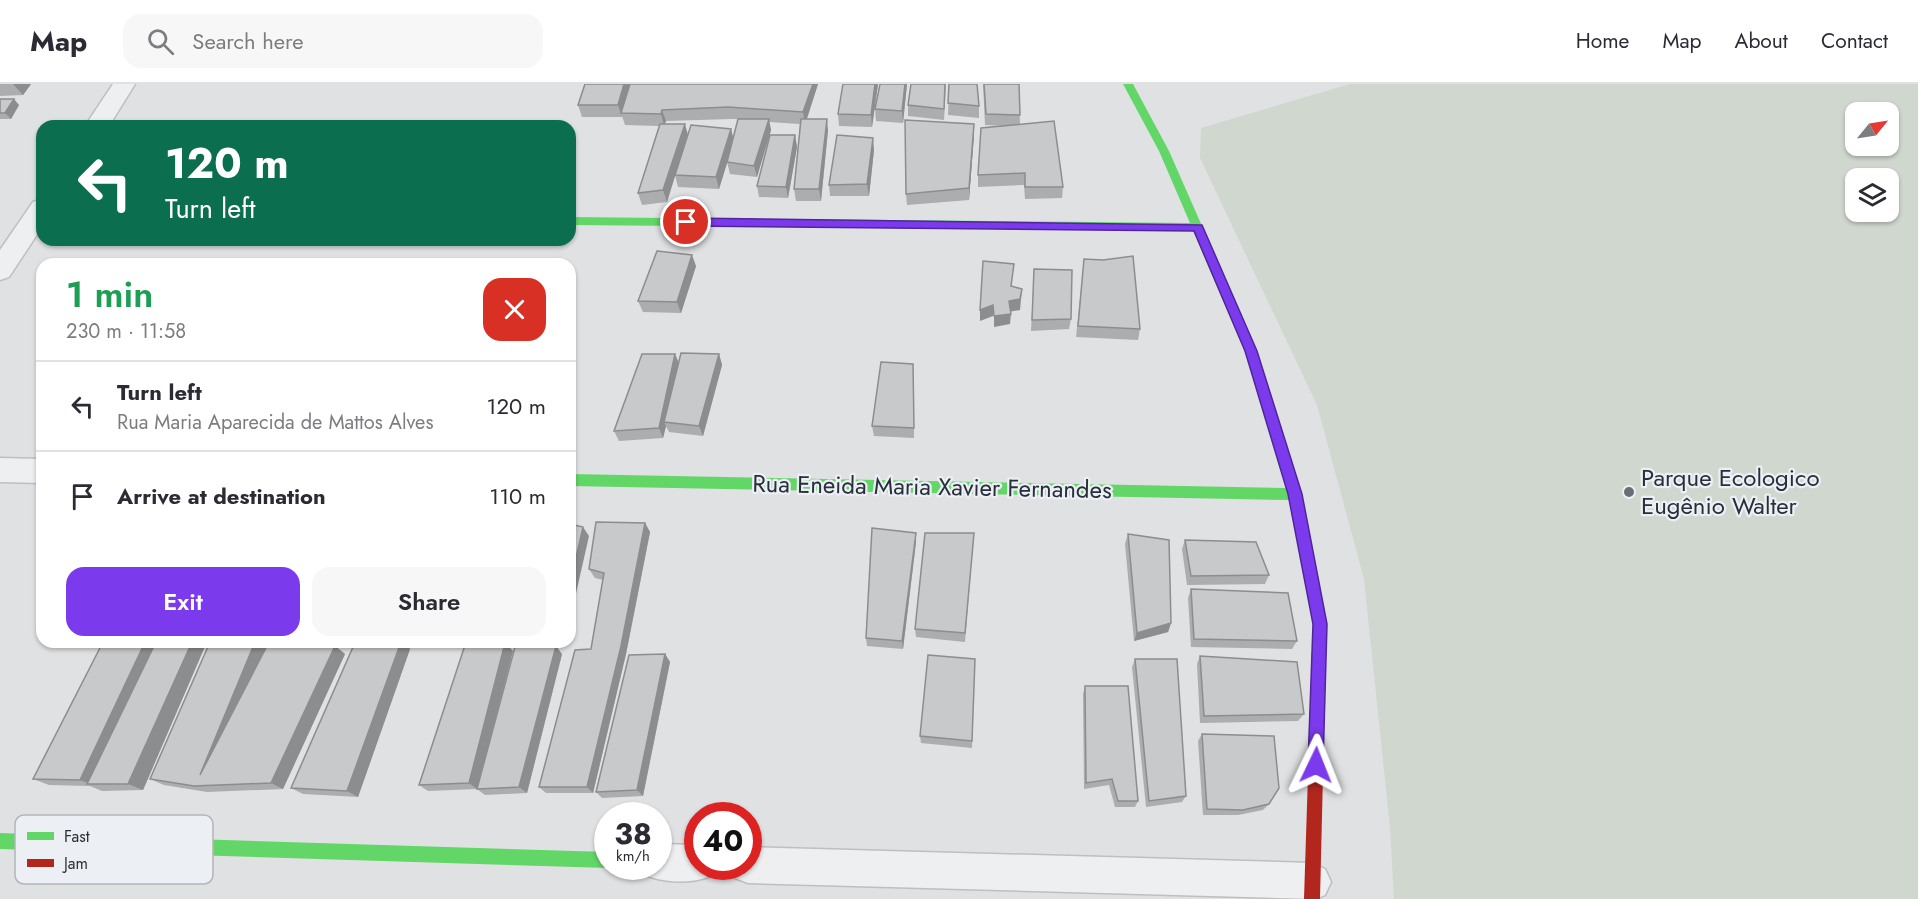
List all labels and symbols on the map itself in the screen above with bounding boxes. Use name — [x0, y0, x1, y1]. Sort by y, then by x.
north arrow — [1845, 102, 1899, 156]
pin — [660, 196, 711, 247]
place label: Parque Ecologico Eugênio Walter — [1641, 460, 1820, 523]
street label: Rua Eneida Maria Xavier Fernandes — [752, 466, 1112, 507]
marker: Parque Ecologico Eugênio Walter — [1622, 485, 1636, 499]
position arrow — [1284, 733, 1348, 797]
speed limit sign: 40 — [684, 802, 762, 880]
legend — [15, 815, 213, 884]
text: Fast — [64, 825, 90, 848]
text: Jam — [62, 852, 88, 875]

